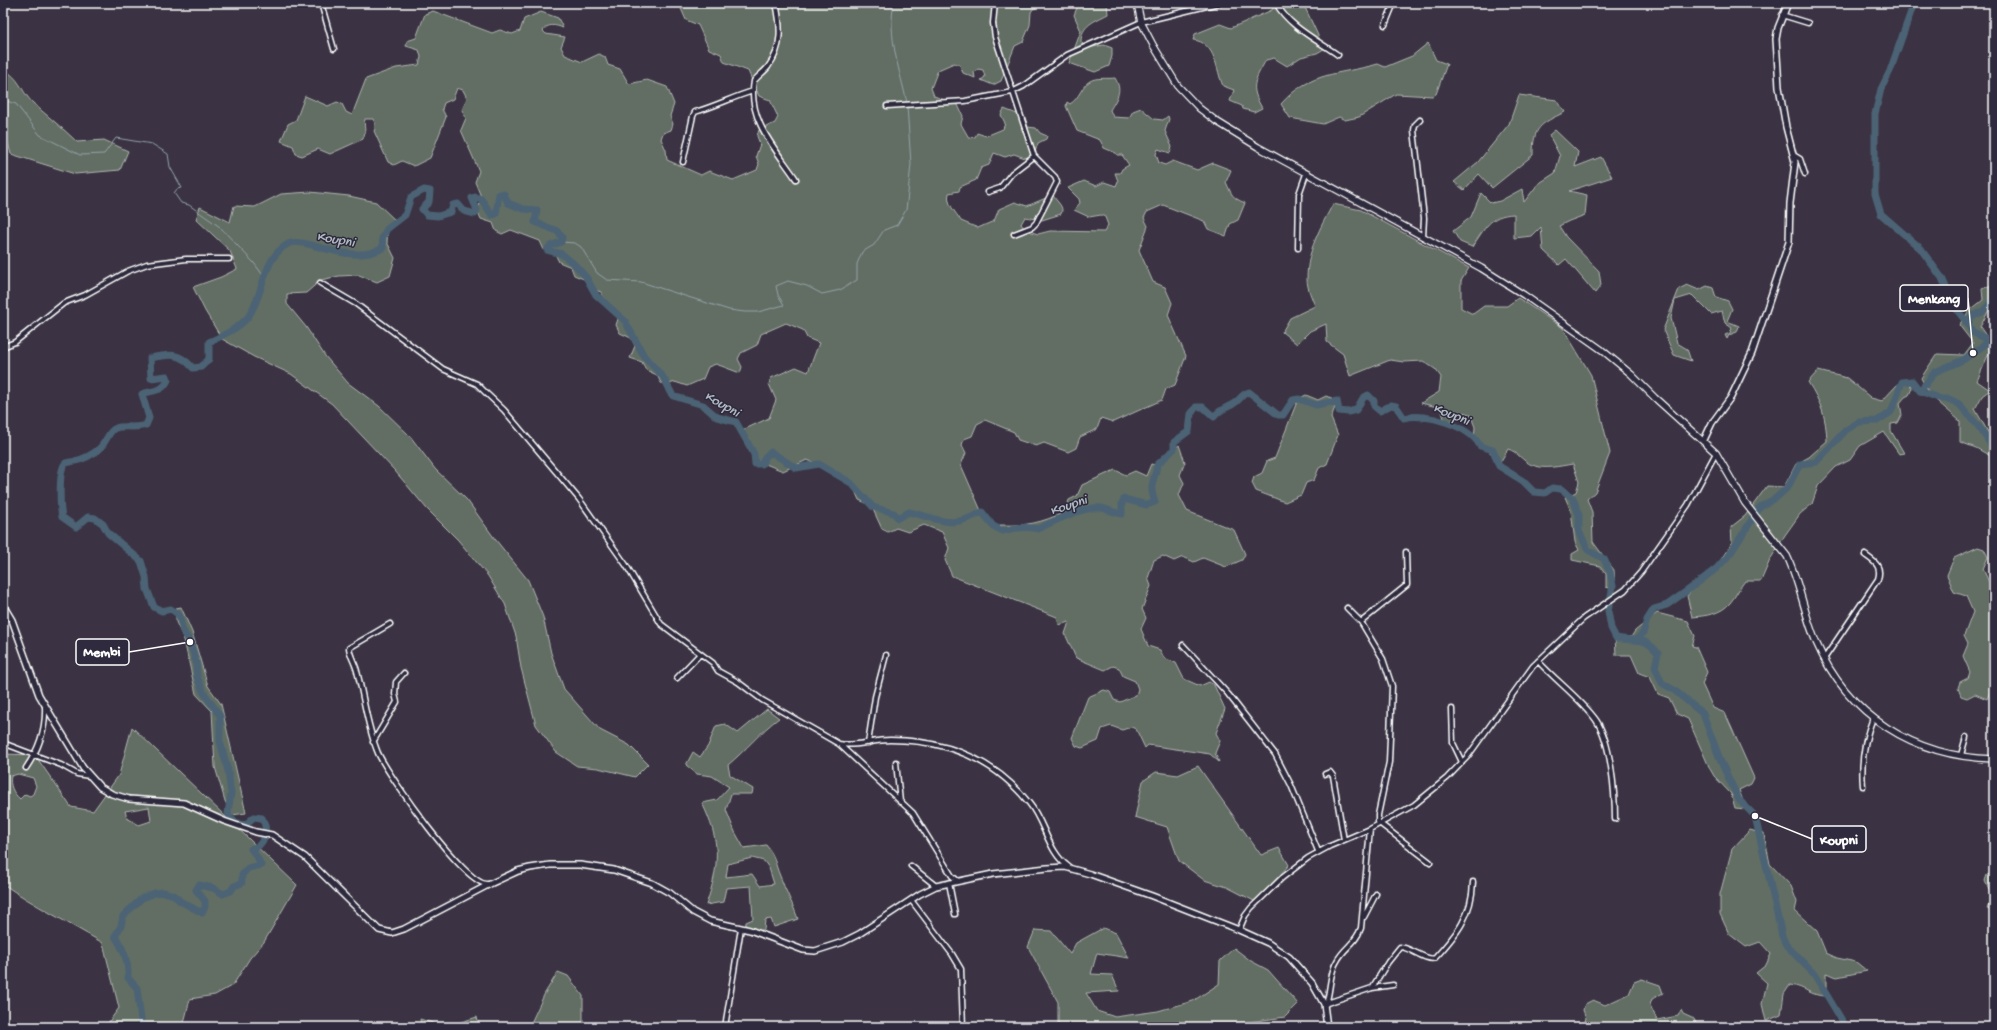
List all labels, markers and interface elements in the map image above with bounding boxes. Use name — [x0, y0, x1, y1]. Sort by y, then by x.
water label: Koupni — [315, 229, 358, 252]
callout: Menkang — [1900, 285, 1968, 311]
text: Menkang — [1908, 292, 1960, 309]
water label: Koupni — [701, 388, 744, 423]
water label: Koupni — [1430, 400, 1474, 431]
water label: Koupni — [1048, 492, 1091, 520]
callout: Membi — [76, 639, 129, 665]
text: Membi — [83, 645, 121, 662]
callout: Koupni — [1812, 826, 1866, 852]
text: Koupni — [1819, 833, 1858, 850]

